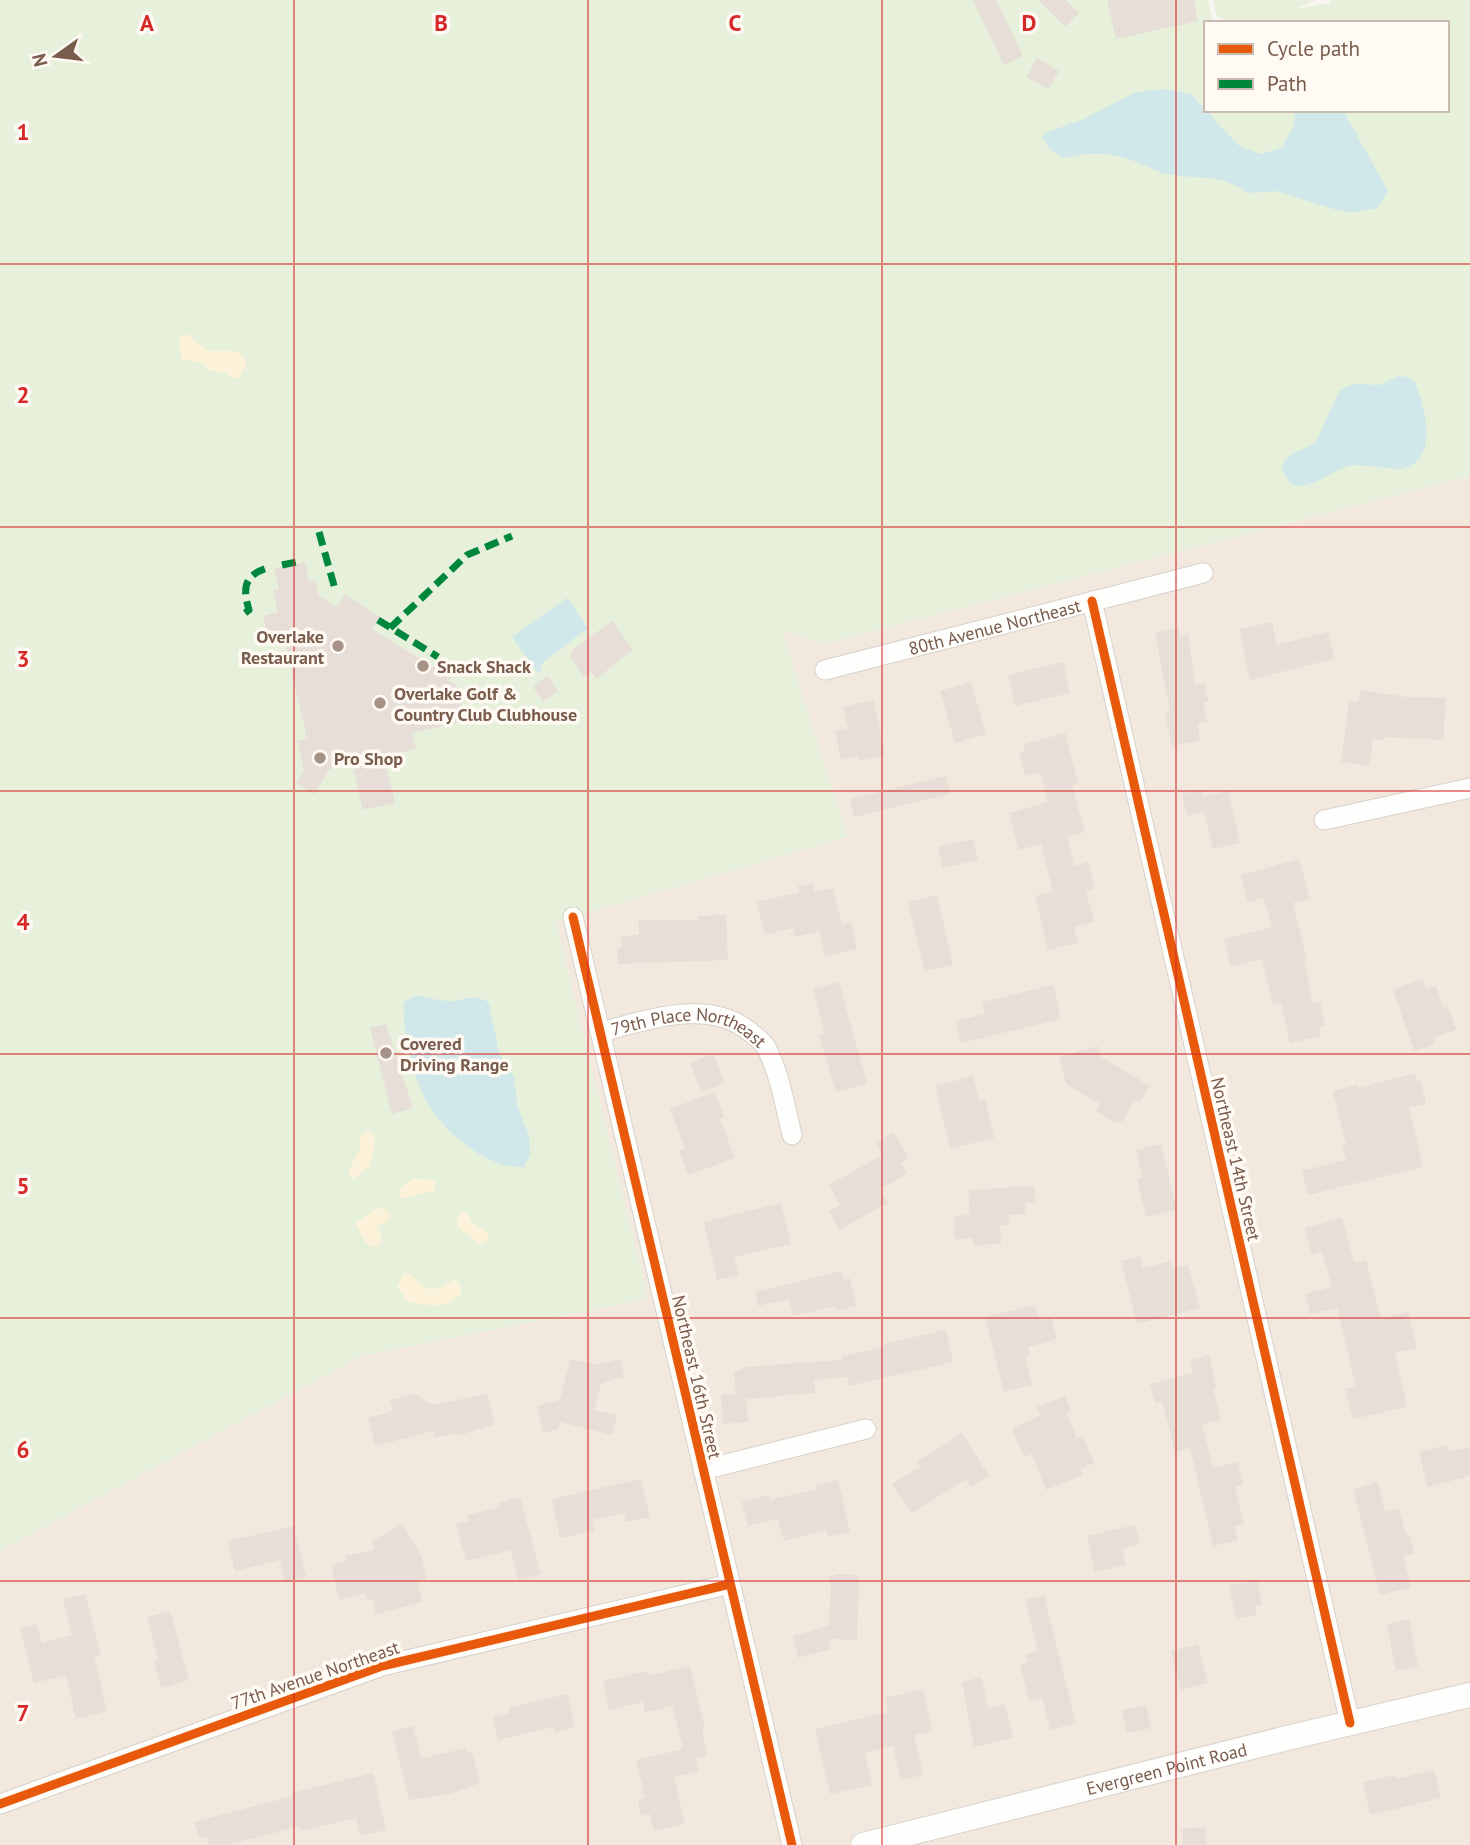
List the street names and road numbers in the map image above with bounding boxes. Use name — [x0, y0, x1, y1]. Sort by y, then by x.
street label: 80th Avenue Northeast — [906, 593, 1083, 660]
street label: 79th Place Northeast — [608, 1002, 772, 1052]
street label: Northeast 14th Street — [1206, 1075, 1266, 1243]
street label: Northeast 16th Street — [667, 1293, 727, 1461]
street label: 77th Avenue Northeast — [228, 1635, 402, 1715]
street label: Evergreen Point Road — [1084, 1737, 1249, 1800]

